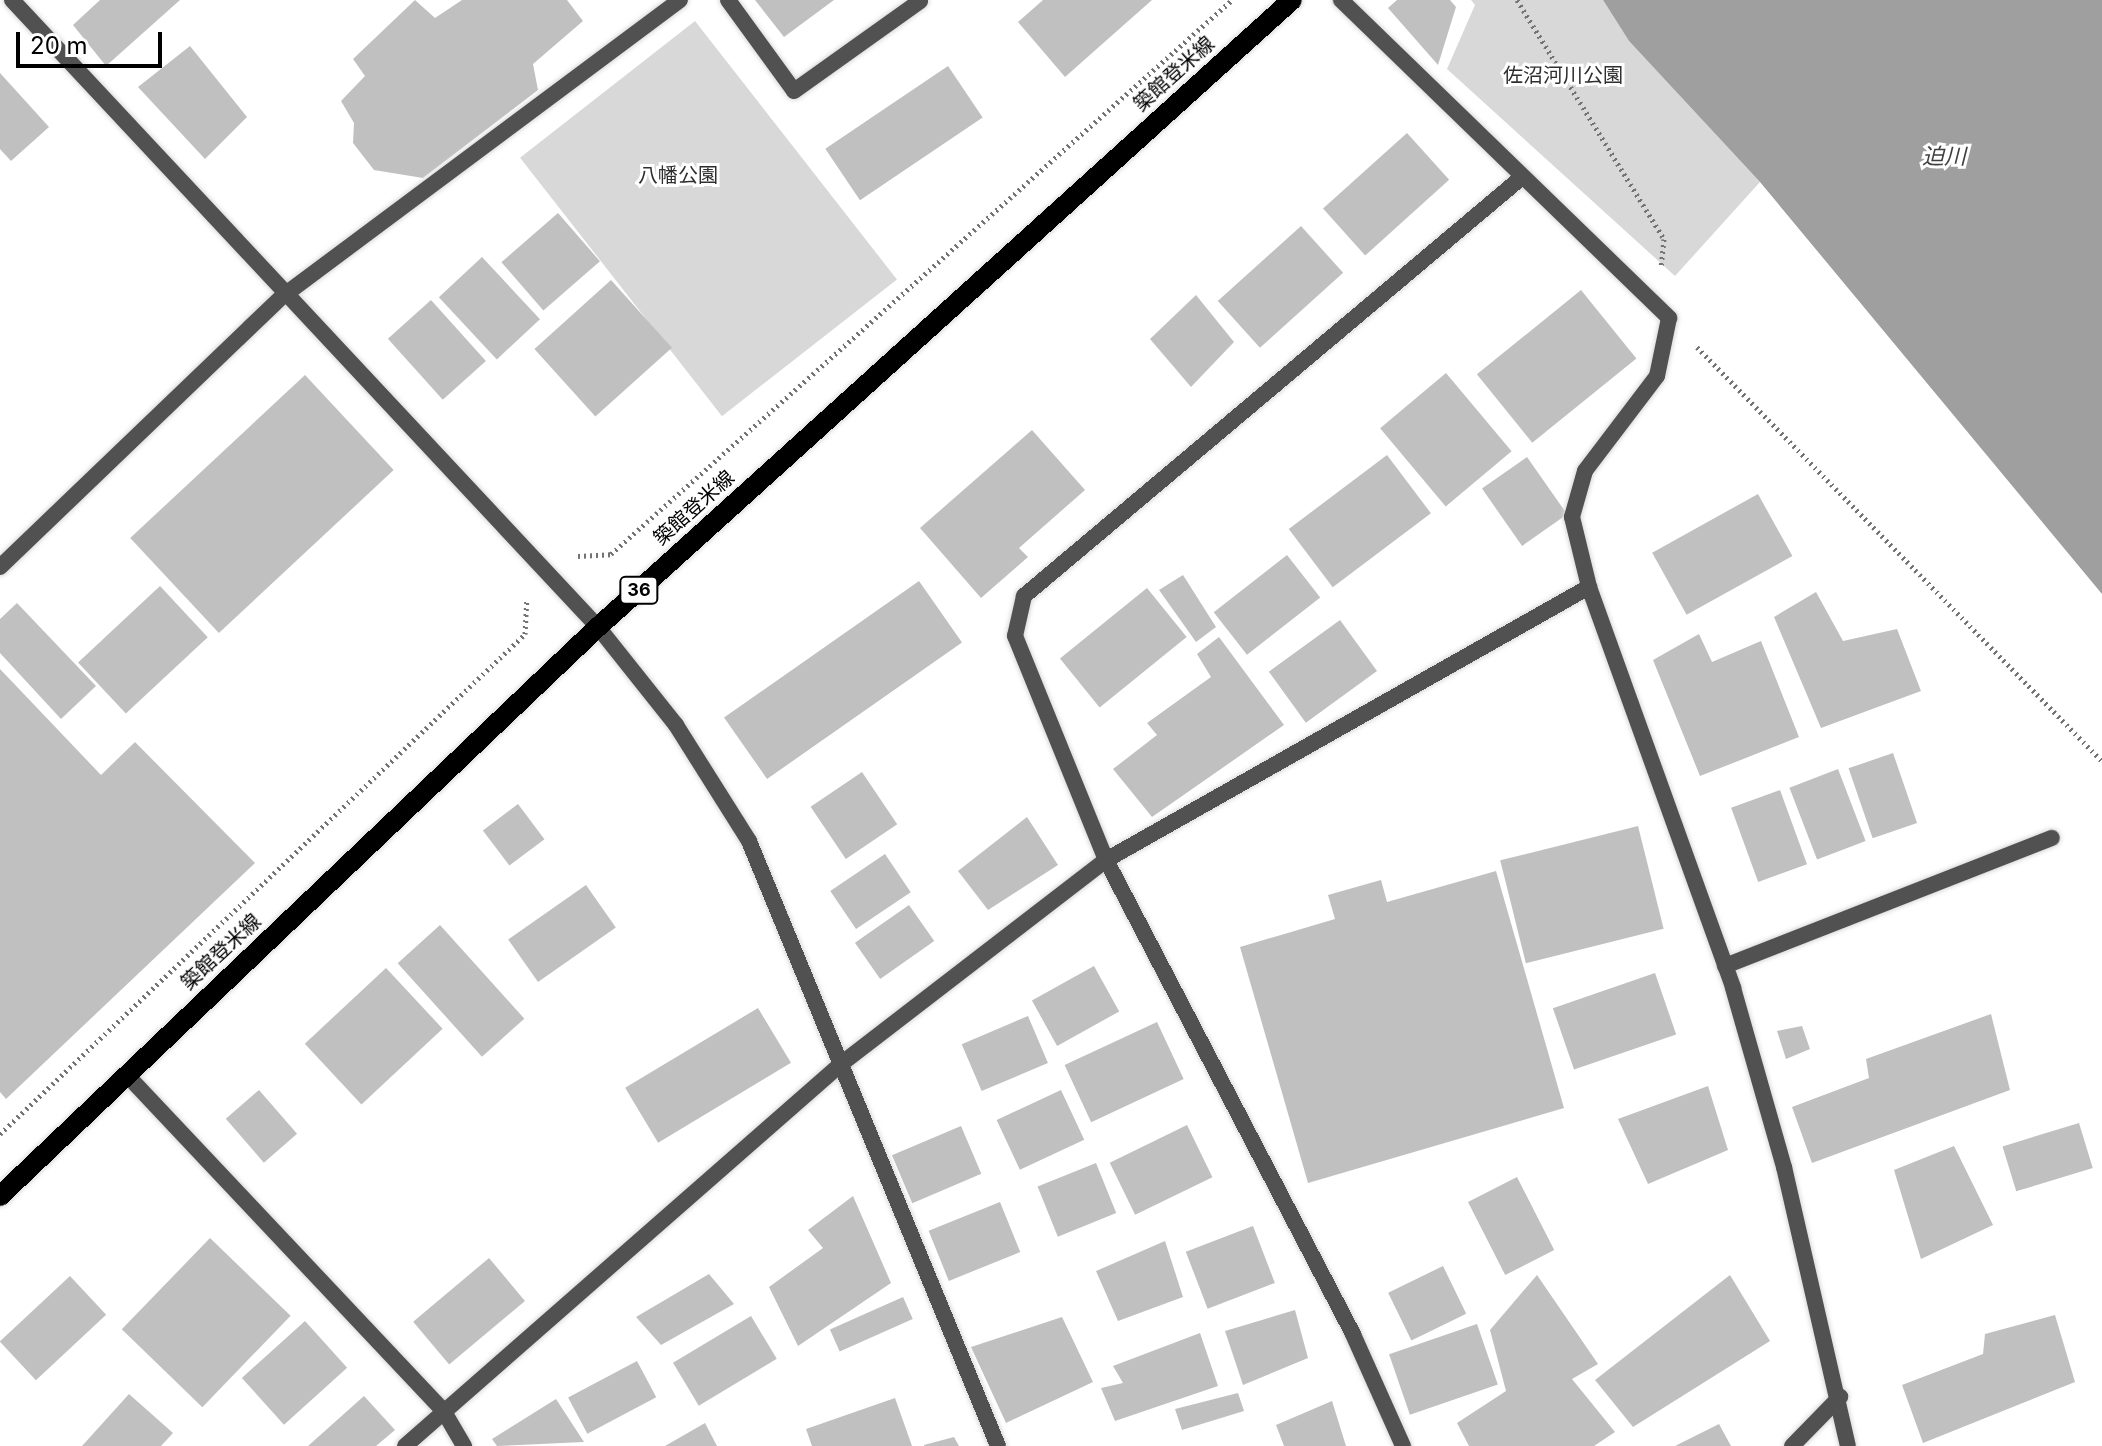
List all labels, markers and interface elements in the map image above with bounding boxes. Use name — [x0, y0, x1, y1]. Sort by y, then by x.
scale bar — [20, 16, 166, 66]
text: 20 m — [30, 31, 88, 60]
street label: 築館登米線 — [1129, 32, 1219, 116]
park label: 佐沼河川公園 — [1503, 63, 1623, 87]
water label: 迫川 — [1922, 144, 1966, 170]
park label: 八幡公園 — [638, 163, 718, 187]
street label: 築館登米線 — [649, 466, 739, 550]
road number: 36 — [619, 576, 659, 604]
street label: 築館登米線 — [176, 909, 266, 995]

